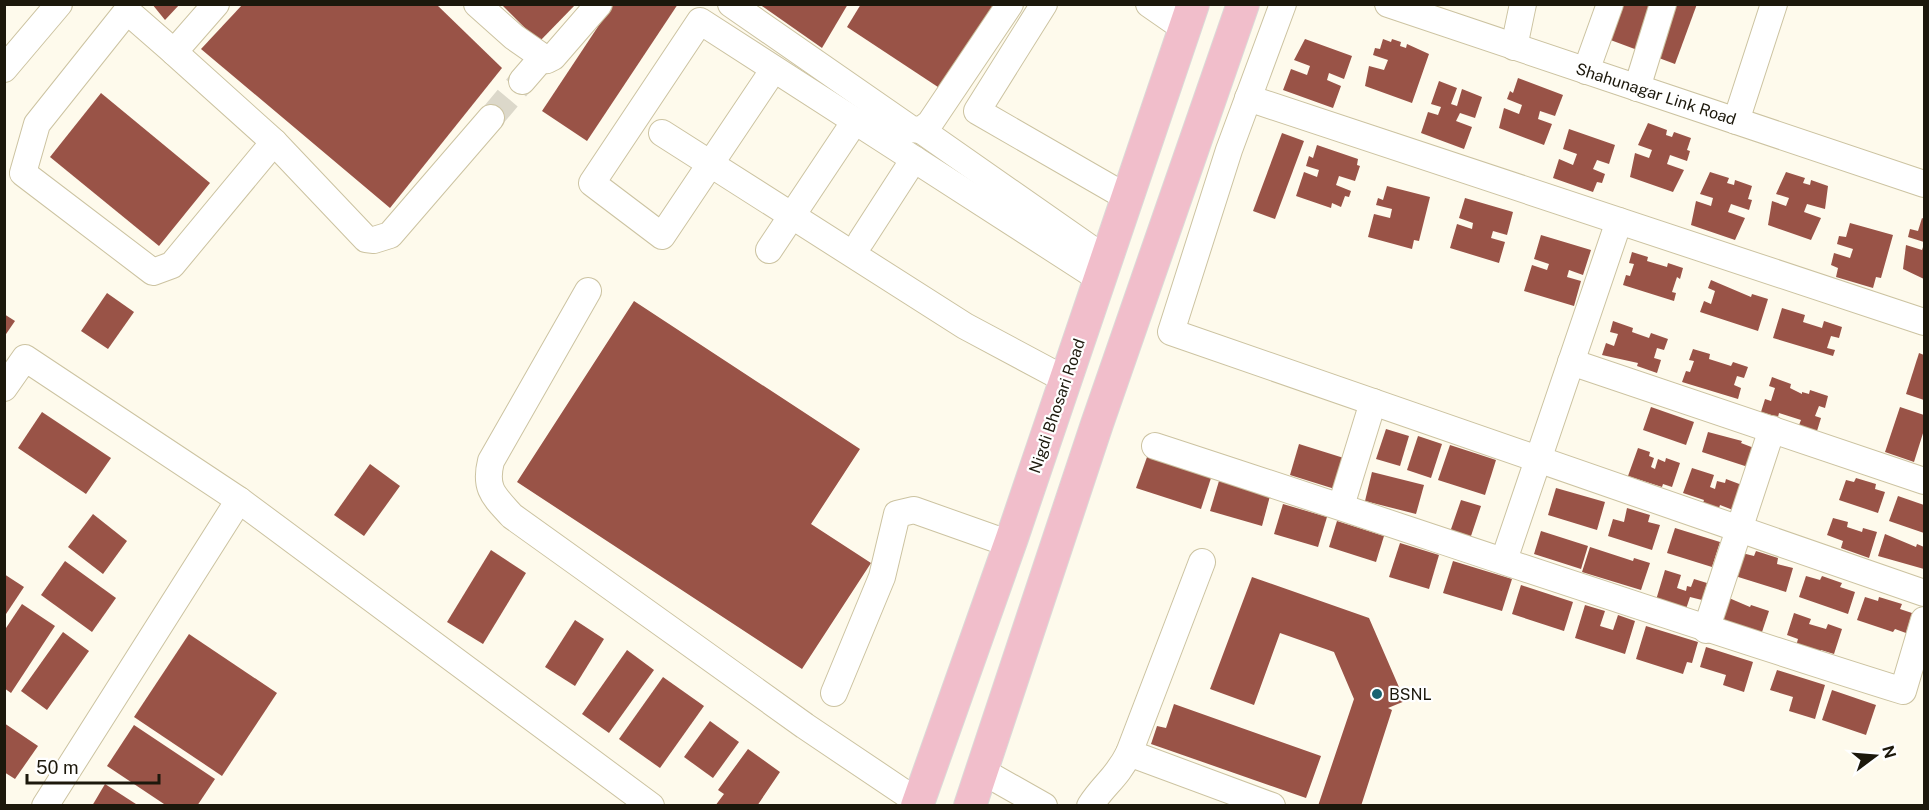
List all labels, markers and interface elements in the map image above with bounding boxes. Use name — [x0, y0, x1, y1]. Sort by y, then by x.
street label: Shahunagar Link Road — [1573, 59, 1739, 129]
street label: Nigdi Bhosari Road — [1025, 336, 1089, 476]
place label: BSNL — [1389, 685, 1432, 704]
marker: BSNL — [1370, 687, 1384, 701]
north arrow — [1845, 726, 1905, 786]
text: N — [1878, 743, 1900, 761]
scale bar — [27, 747, 159, 785]
text: 50 m — [36, 757, 79, 778]

